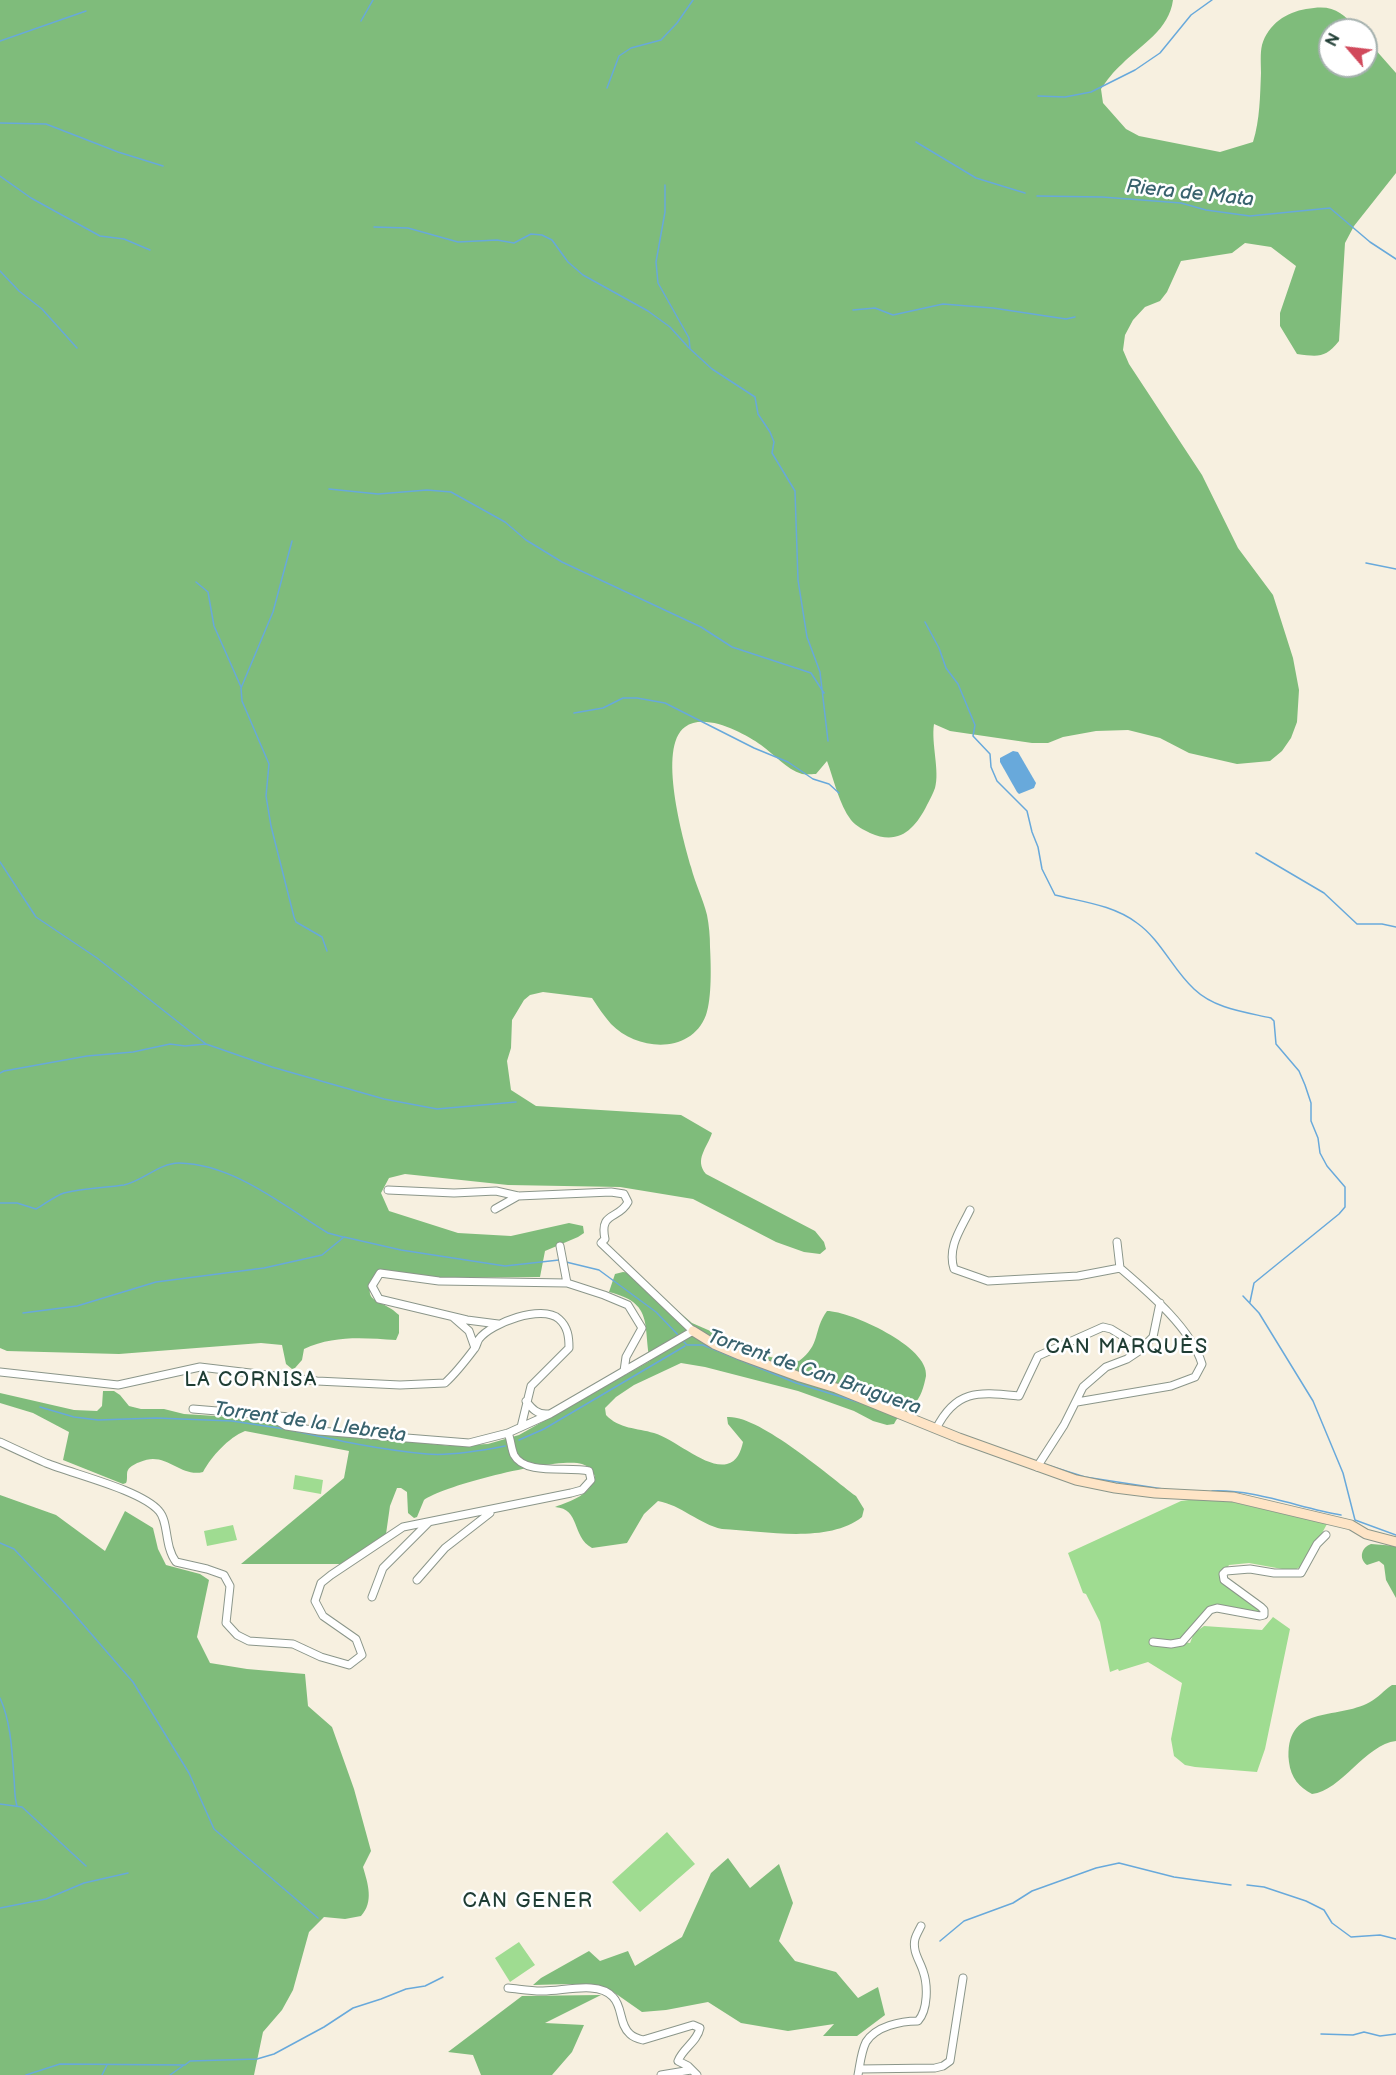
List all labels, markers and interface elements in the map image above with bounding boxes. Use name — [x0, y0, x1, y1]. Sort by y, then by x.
north arrow — [1318, 18, 1378, 78]
text: N — [1322, 30, 1345, 50]
water label: Riera de Mata — [1125, 175, 1255, 213]
water label: Torrent de Can Bruguera — [704, 1325, 924, 1421]
district label: CAN MARQUÈS — [1045, 1336, 1209, 1360]
district label: LA CORNISA — [184, 1369, 318, 1393]
water label: Torrent de la Llebreta — [212, 1398, 408, 1448]
district label: CAN GENER — [463, 1890, 593, 1914]

